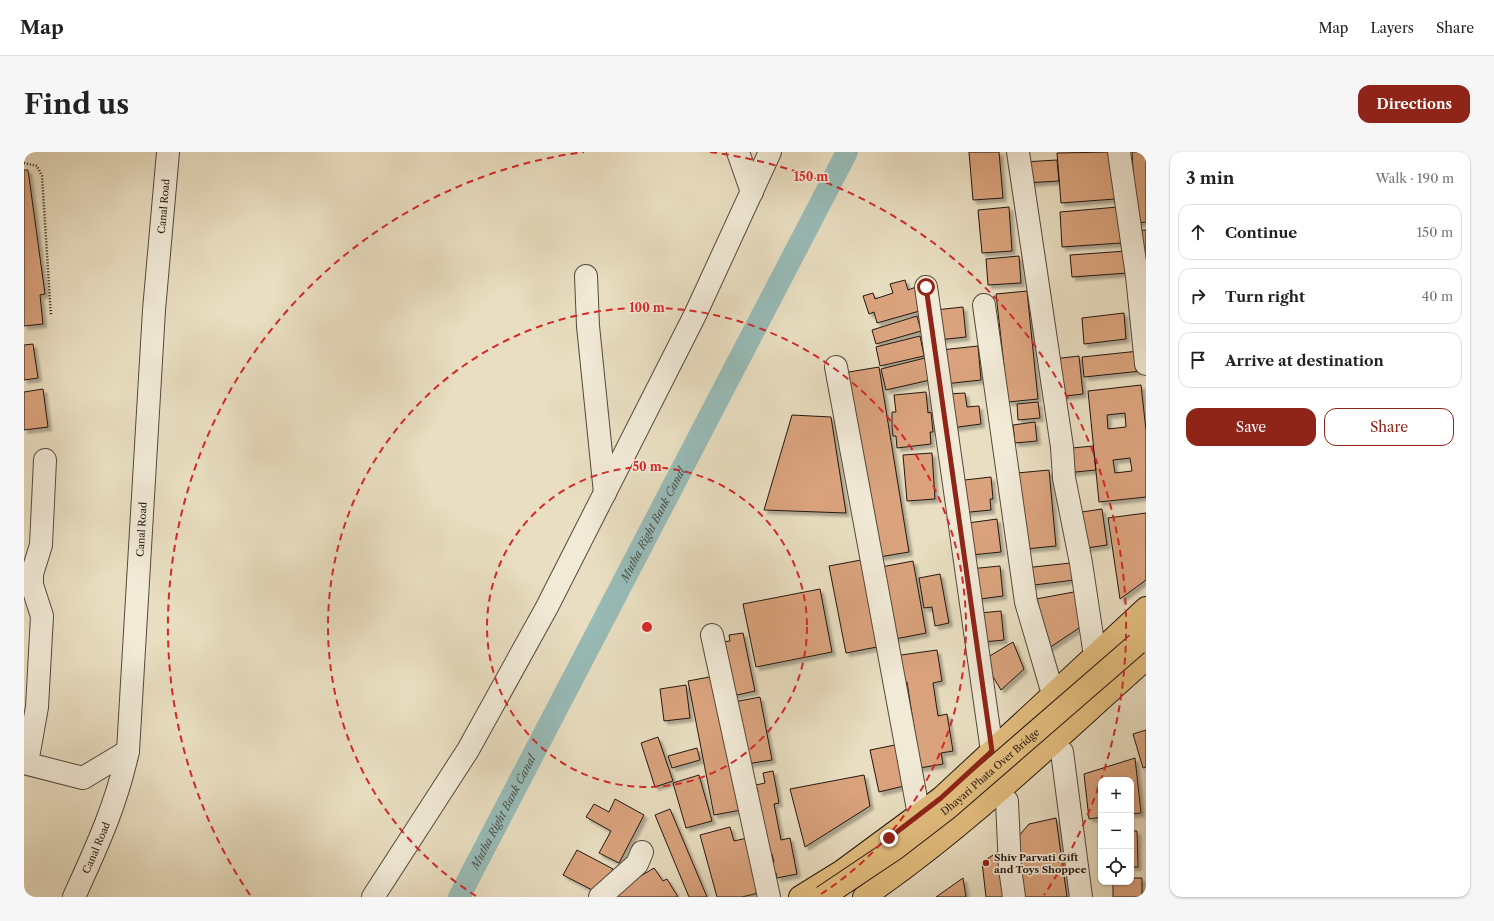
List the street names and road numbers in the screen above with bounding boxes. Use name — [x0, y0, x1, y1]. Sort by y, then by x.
street label: Canal Road — [154, 178, 172, 234]
street label: Canal Road — [133, 502, 149, 557]
street label: Dhayari Phata Over Bridge — [938, 725, 1042, 818]
street label: Canal Road — [79, 820, 112, 875]

